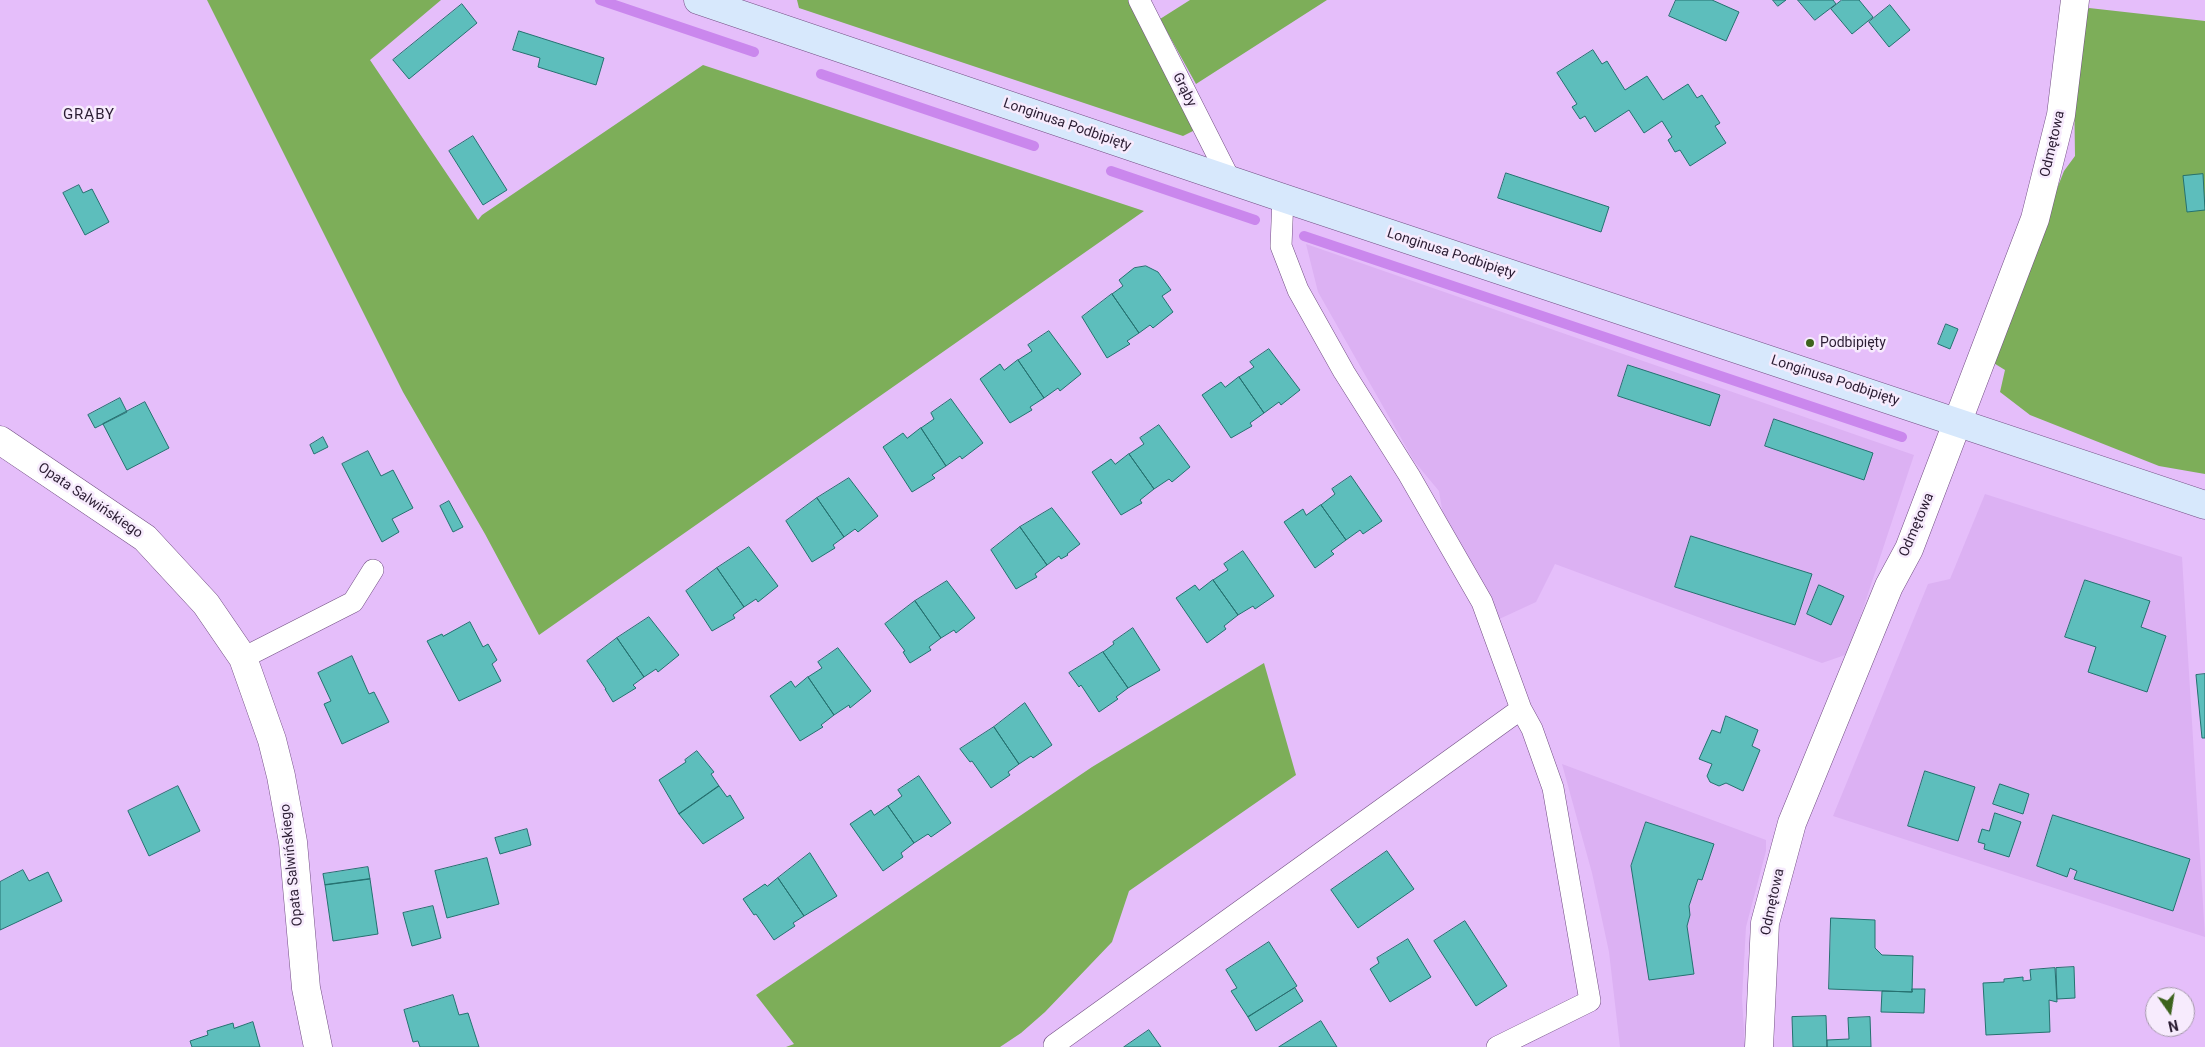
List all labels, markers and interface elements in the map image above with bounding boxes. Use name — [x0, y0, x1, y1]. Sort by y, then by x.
street label: Grąby — [1168, 70, 1200, 110]
street label: Longinusa Podbipięty — [1001, 95, 1133, 155]
district label: GRĄBY — [62, 106, 116, 124]
street label: Odmętowa — [2037, 109, 2069, 179]
street label: Longinusa Podbipięty — [1385, 225, 1517, 283]
place label: Podbipięty — [1820, 335, 1886, 351]
marker: Podbipięty — [1804, 337, 1816, 349]
street label: Longinusa Podbipięty — [1769, 352, 1901, 410]
street label: Opata Salwińskiego — [34, 460, 146, 542]
street label: Odmętowa — [1896, 491, 1938, 559]
street label: Opata Salwińskiego — [277, 803, 307, 927]
street label: Odmętowa — [1758, 867, 1788, 937]
north arrow — [2145, 987, 2195, 1037]
text: N — [2167, 1017, 2180, 1035]

